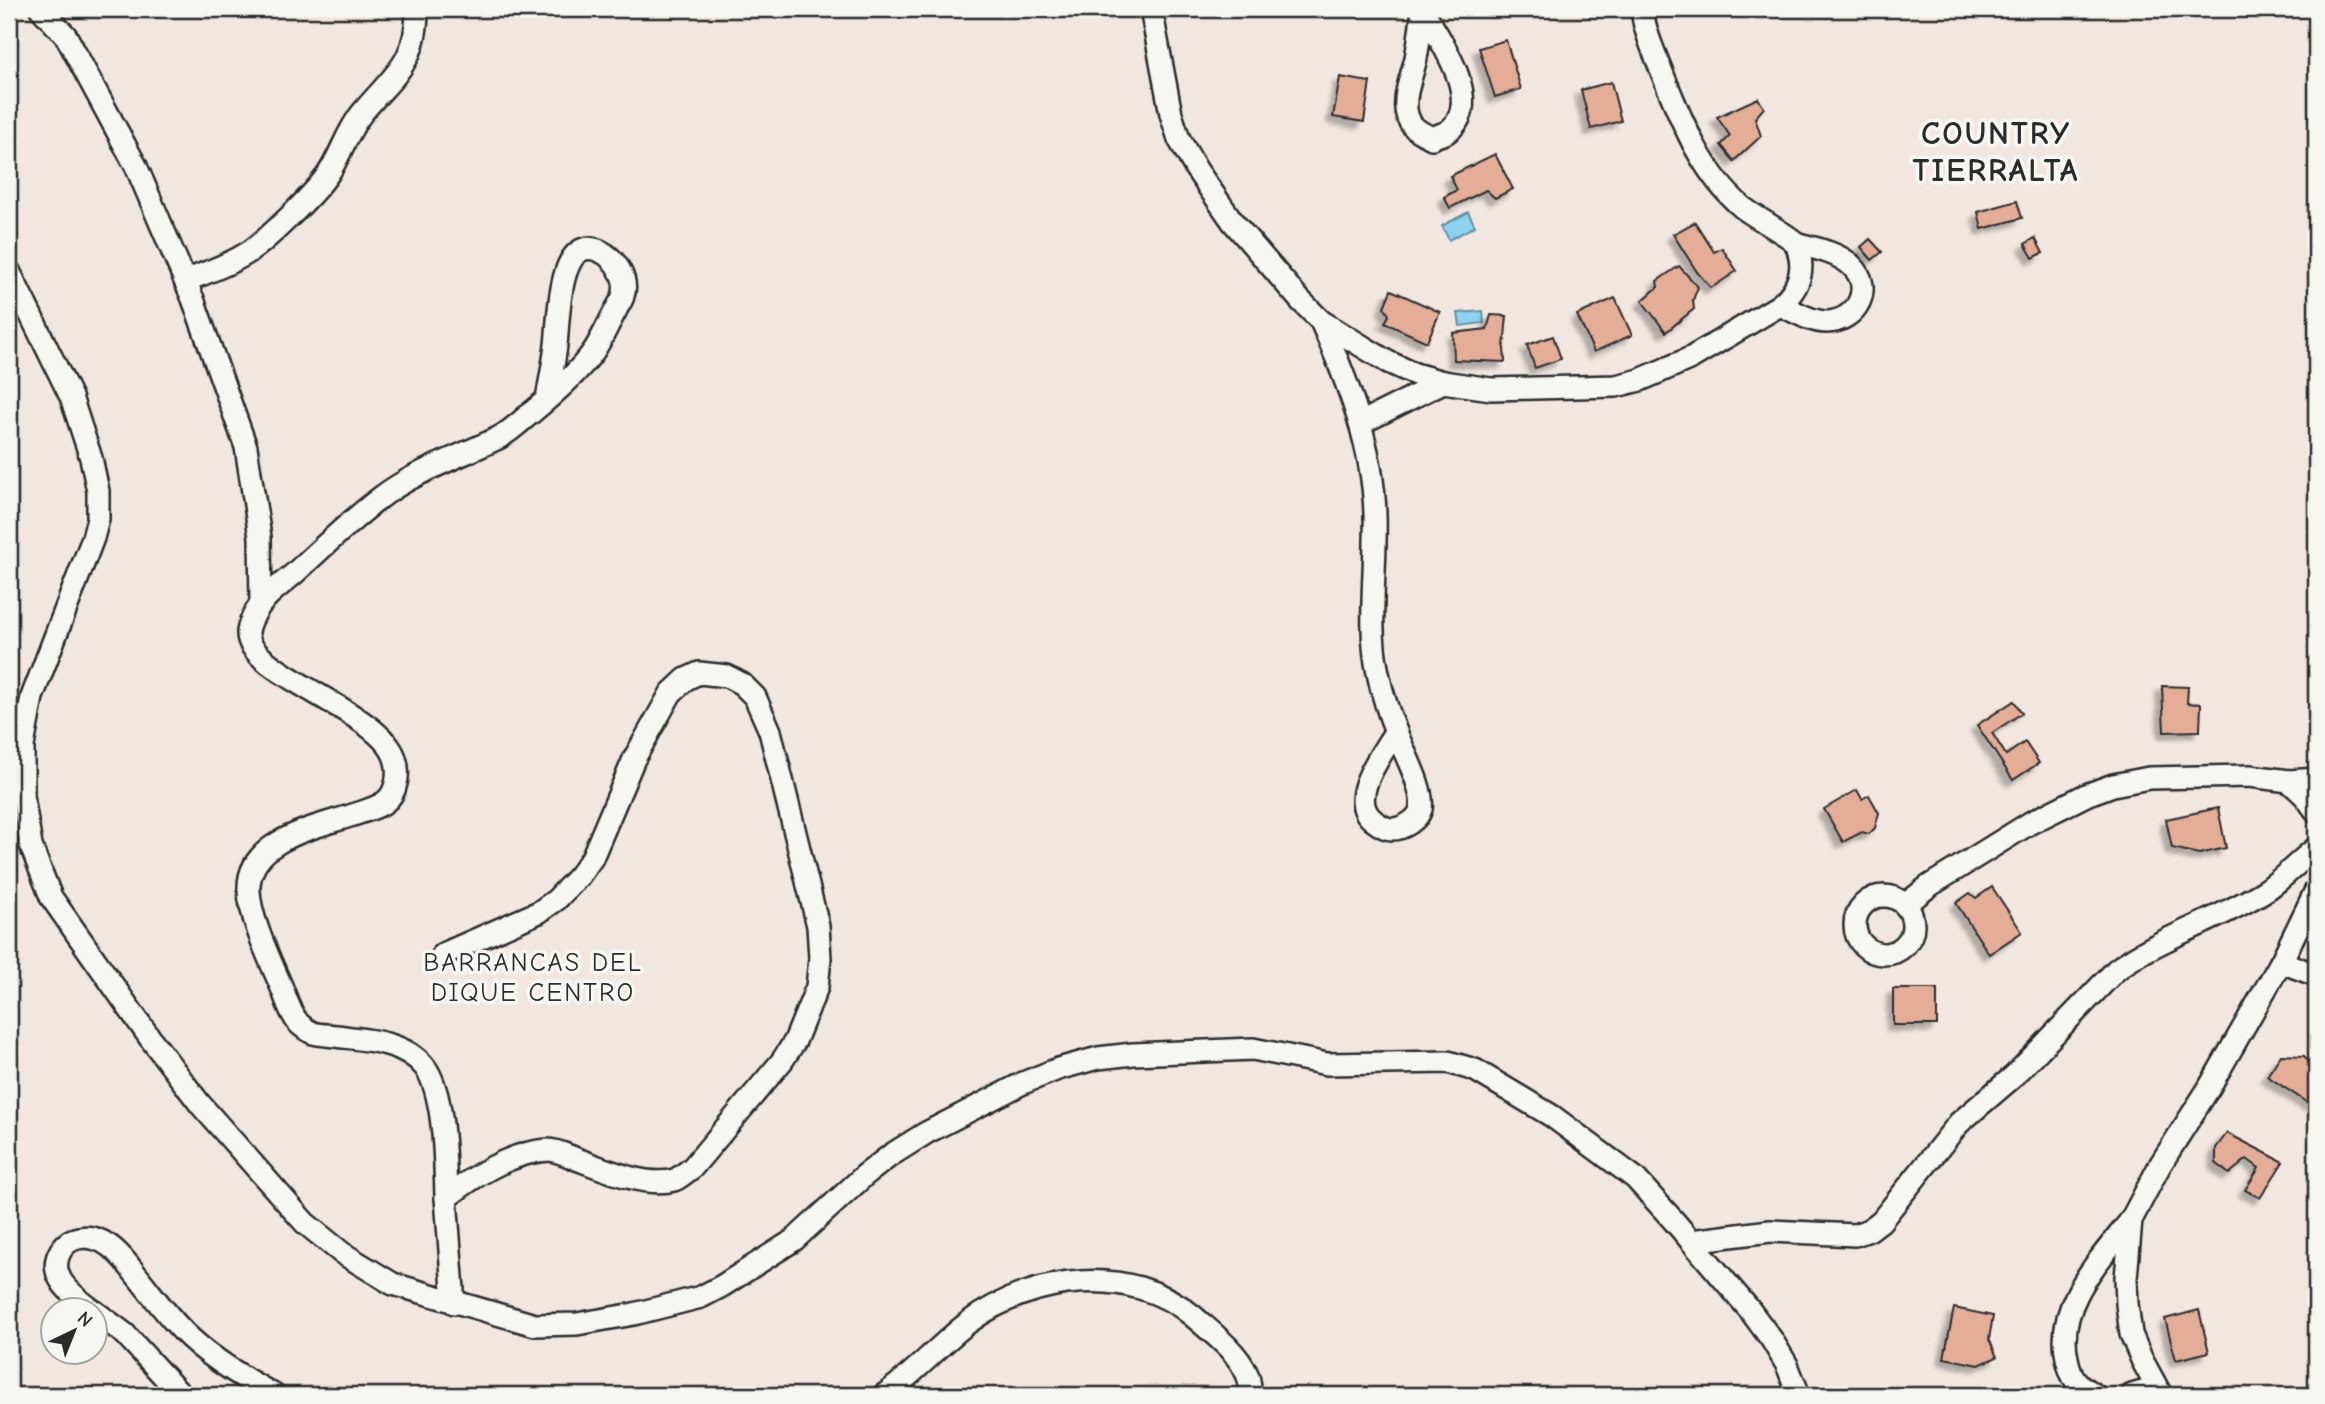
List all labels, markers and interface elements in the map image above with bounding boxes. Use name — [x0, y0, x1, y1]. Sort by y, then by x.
district label: COUNTRY TIERRALTA — [1913, 115, 2079, 189]
district label: BARRANCAS DEL DIQUE CENTRO — [423, 948, 643, 1008]
north arrow — [38, 1296, 108, 1366]
text: N — [73, 1307, 97, 1332]

